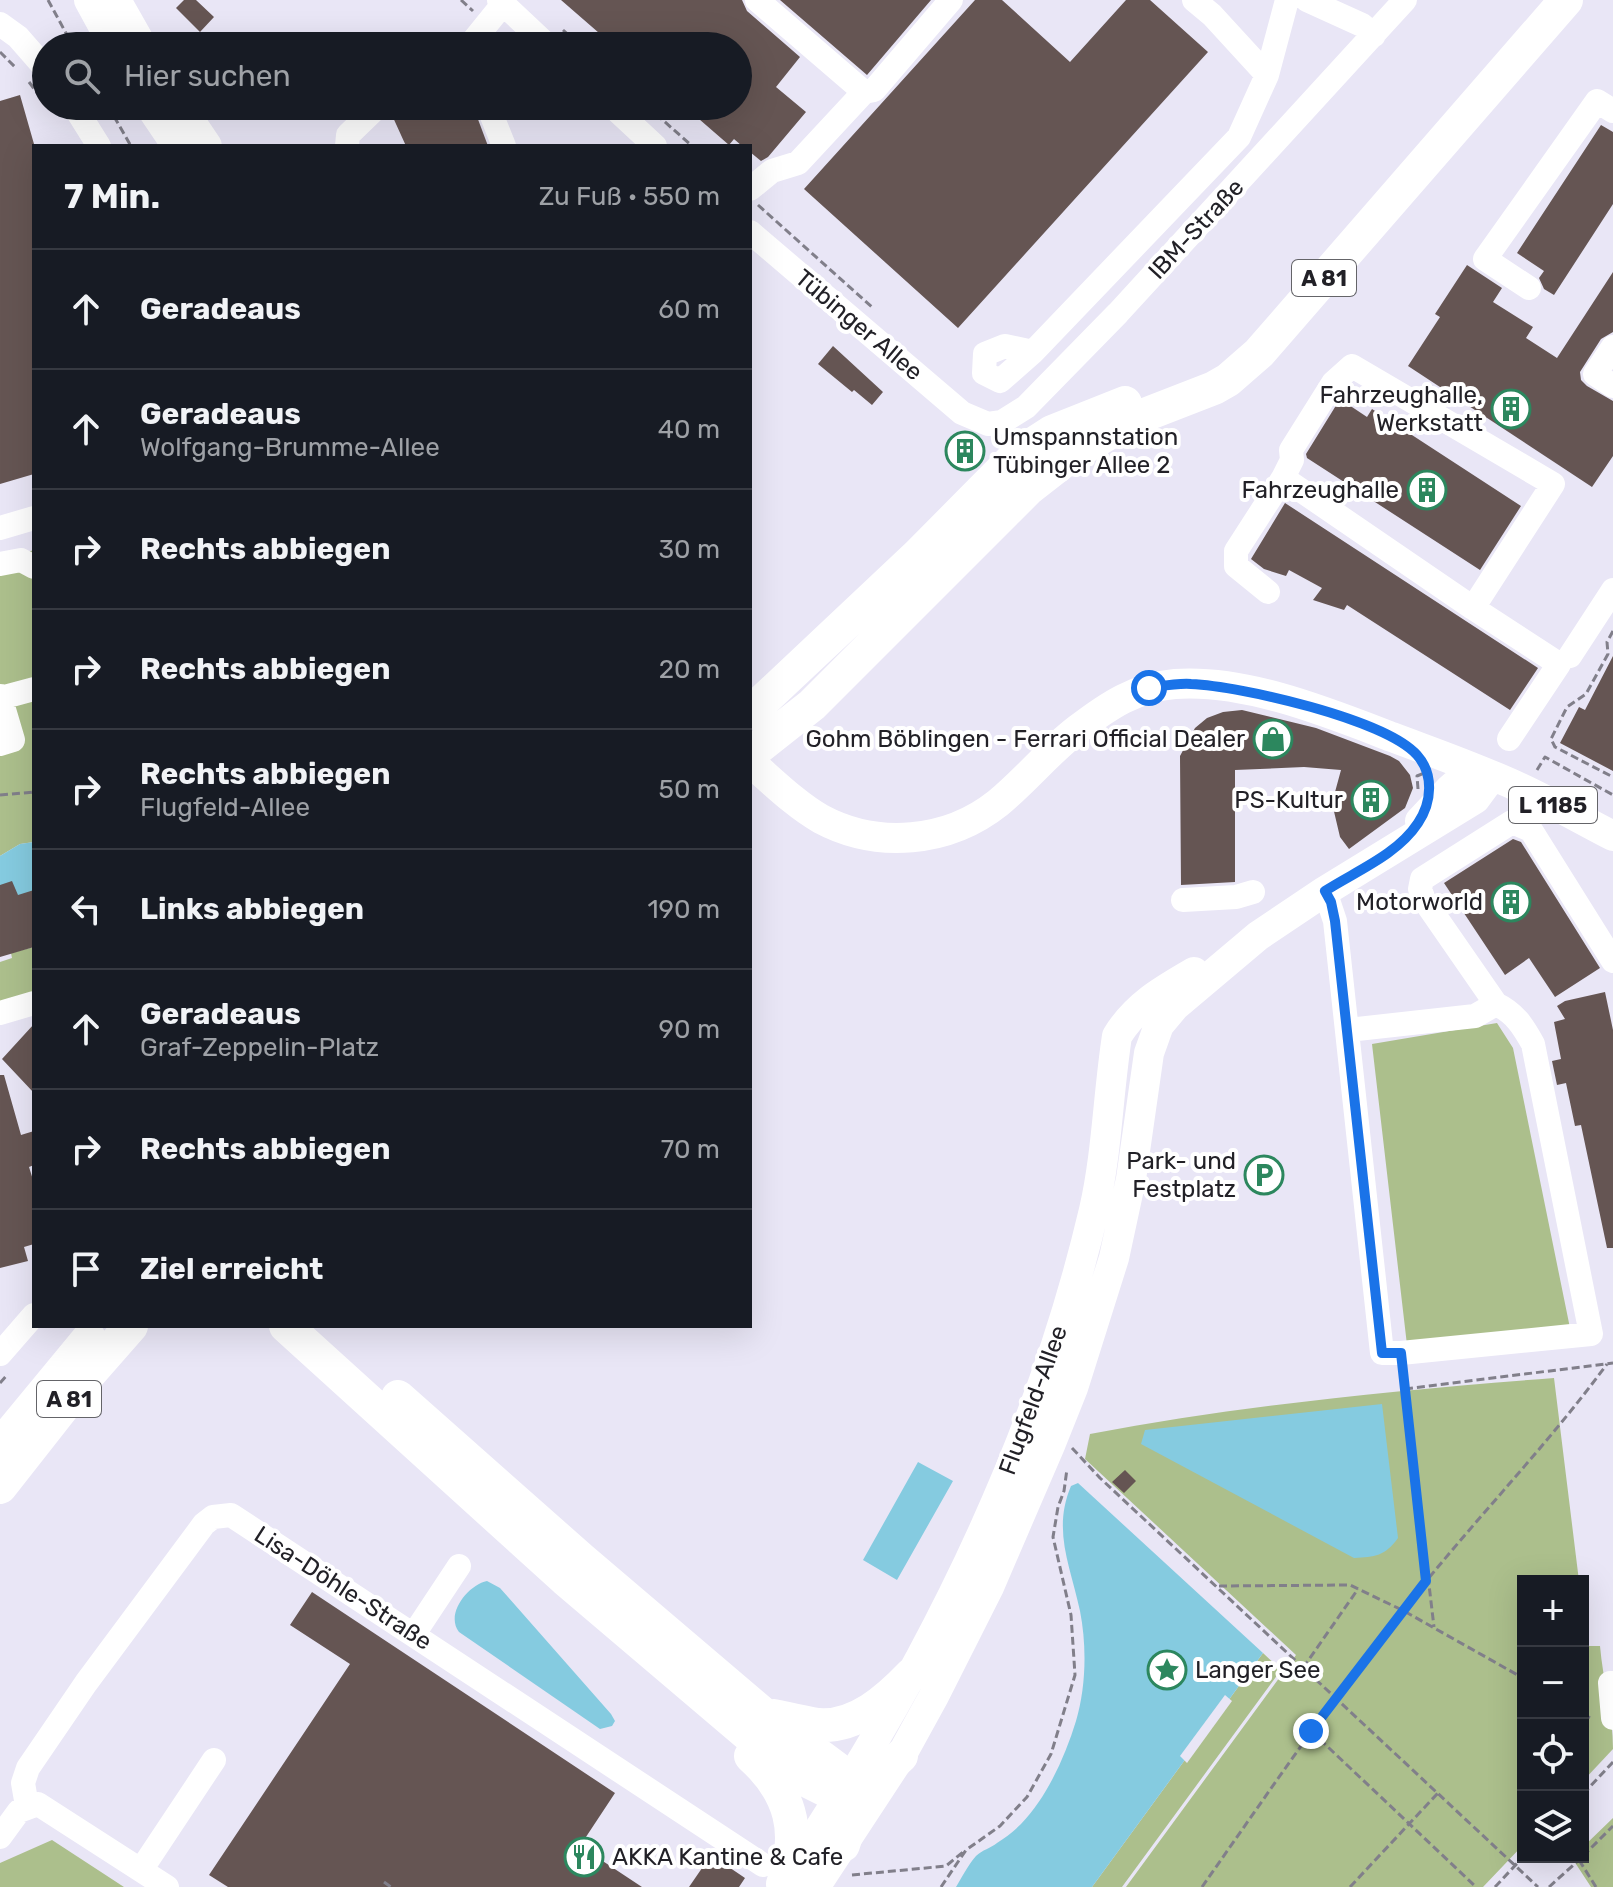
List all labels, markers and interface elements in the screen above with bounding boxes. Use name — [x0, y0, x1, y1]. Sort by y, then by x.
search box — [32, 32, 752, 120]
icon: search — [60, 54, 104, 98]
text: Hier suchen — [124, 58, 291, 94]
street label: IBM-Straße — [1143, 173, 1249, 285]
text: 7 Min. — [64, 176, 160, 217]
text: Zu Fuß · 550 m — [539, 181, 720, 212]
road number: A 81 — [1292, 260, 1356, 296]
street label: Tübinger Allee — [790, 264, 928, 386]
icon: ahead — [64, 287, 108, 331]
text: Geradeaus — [140, 291, 301, 327]
text: 60 m — [658, 294, 720, 325]
place label: Fahrzeughalle, Werkstatt — [1319, 381, 1483, 437]
building icon: Fahrzeughalle, Werkstatt — [1490, 388, 1532, 430]
text: Geradeaus — [140, 396, 301, 432]
icon: ahead — [64, 407, 108, 451]
text: 40 m — [658, 414, 720, 445]
place label: Umspannstation Tübinger Allee 2 — [993, 423, 1178, 479]
building icon: Umspannstation Tübinger Allee 2 — [944, 430, 986, 472]
text: Wolfgang-Brumme-Allee — [140, 432, 440, 463]
building icon: Fahrzeughalle — [1406, 469, 1448, 511]
place label: Fahrzeughalle — [1241, 476, 1399, 504]
icon: right — [64, 527, 108, 571]
text: Rechts abbiegen — [140, 531, 390, 567]
text: 30 m — [658, 534, 720, 565]
icon: right — [64, 647, 108, 691]
text: Rechts abbiegen — [140, 651, 390, 687]
text: 20 m — [659, 654, 720, 685]
route start — [1131, 670, 1167, 706]
shop icon: Gohm Böblingen - Ferrari Official Dealer — [1252, 718, 1294, 760]
place label: Gohm Böblingen - Ferrari Official Dealer — [805, 725, 1245, 753]
text: Rechts abbiegen — [140, 756, 390, 792]
icon: right — [64, 767, 108, 811]
text: 50 m — [659, 774, 720, 805]
building icon: PS-Kultur — [1350, 779, 1392, 821]
place label: PS-Kultur — [1234, 786, 1343, 814]
road number: L 1185 — [1509, 787, 1597, 823]
text: Flugfeld-Allee — [140, 792, 310, 823]
building icon: Motorworld — [1490, 881, 1532, 923]
icon: left — [64, 887, 108, 931]
place label: Motorworld — [1356, 888, 1483, 916]
text: Links abbiegen — [140, 891, 364, 927]
text: 190 m — [647, 894, 720, 925]
text: Geradeaus — [140, 996, 301, 1032]
icon: ahead — [64, 1007, 108, 1051]
text: 90 m — [659, 1014, 720, 1045]
text: Graf-Zeppelin-Platz — [140, 1032, 379, 1063]
icon: right — [64, 1127, 108, 1171]
text: Rechts abbiegen — [140, 1131, 390, 1167]
text: 70 m — [661, 1134, 720, 1165]
place label: Park- und Festplatz — [1126, 1147, 1236, 1203]
parking icon: Park- und Festplatz — [1243, 1154, 1285, 1196]
icon: arrive — [64, 1247, 108, 1291]
text: Ziel erreicht — [140, 1251, 323, 1287]
street label: Flugfeld-Allee — [993, 1322, 1073, 1478]
road number: A 81 — [37, 1381, 101, 1417]
street label: Lisa-Döhle-Straße — [249, 1520, 437, 1656]
map controls — [1517, 1575, 1589, 1863]
button: + — [1517, 1575, 1589, 1647]
button: − — [1517, 1647, 1589, 1719]
place icon: Langer See — [1146, 1649, 1188, 1691]
place label: Langer See — [1195, 1656, 1320, 1684]
route end — [1293, 1713, 1329, 1749]
button: locate — [1517, 1719, 1589, 1791]
button: layers — [1517, 1791, 1589, 1863]
restaurant icon: AKKA Kantine & Cafe — [563, 1836, 605, 1878]
place label: AKKA Kantine & Cafe — [612, 1843, 843, 1871]

